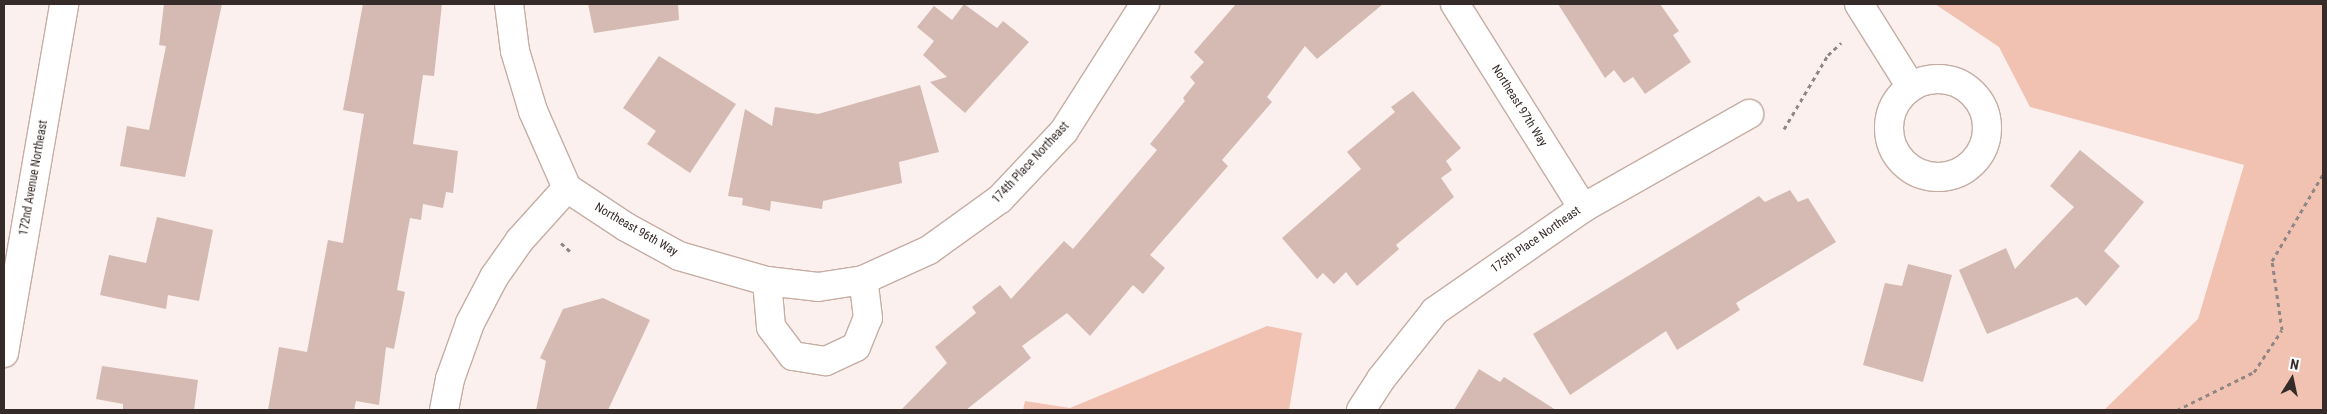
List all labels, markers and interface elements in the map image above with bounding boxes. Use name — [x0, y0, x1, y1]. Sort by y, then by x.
street label: Northeast 97th Way — [1488, 63, 1550, 149]
street label: 172nd Avenue Northeast — [17, 119, 51, 237]
street label: 174th Place Northeast — [990, 119, 1072, 207]
street label: Northeast 96th Way — [592, 200, 680, 260]
street label: 175th Place Northeast — [1488, 204, 1584, 276]
north arrow — [2267, 354, 2317, 404]
text: N — [2289, 356, 2300, 373]

